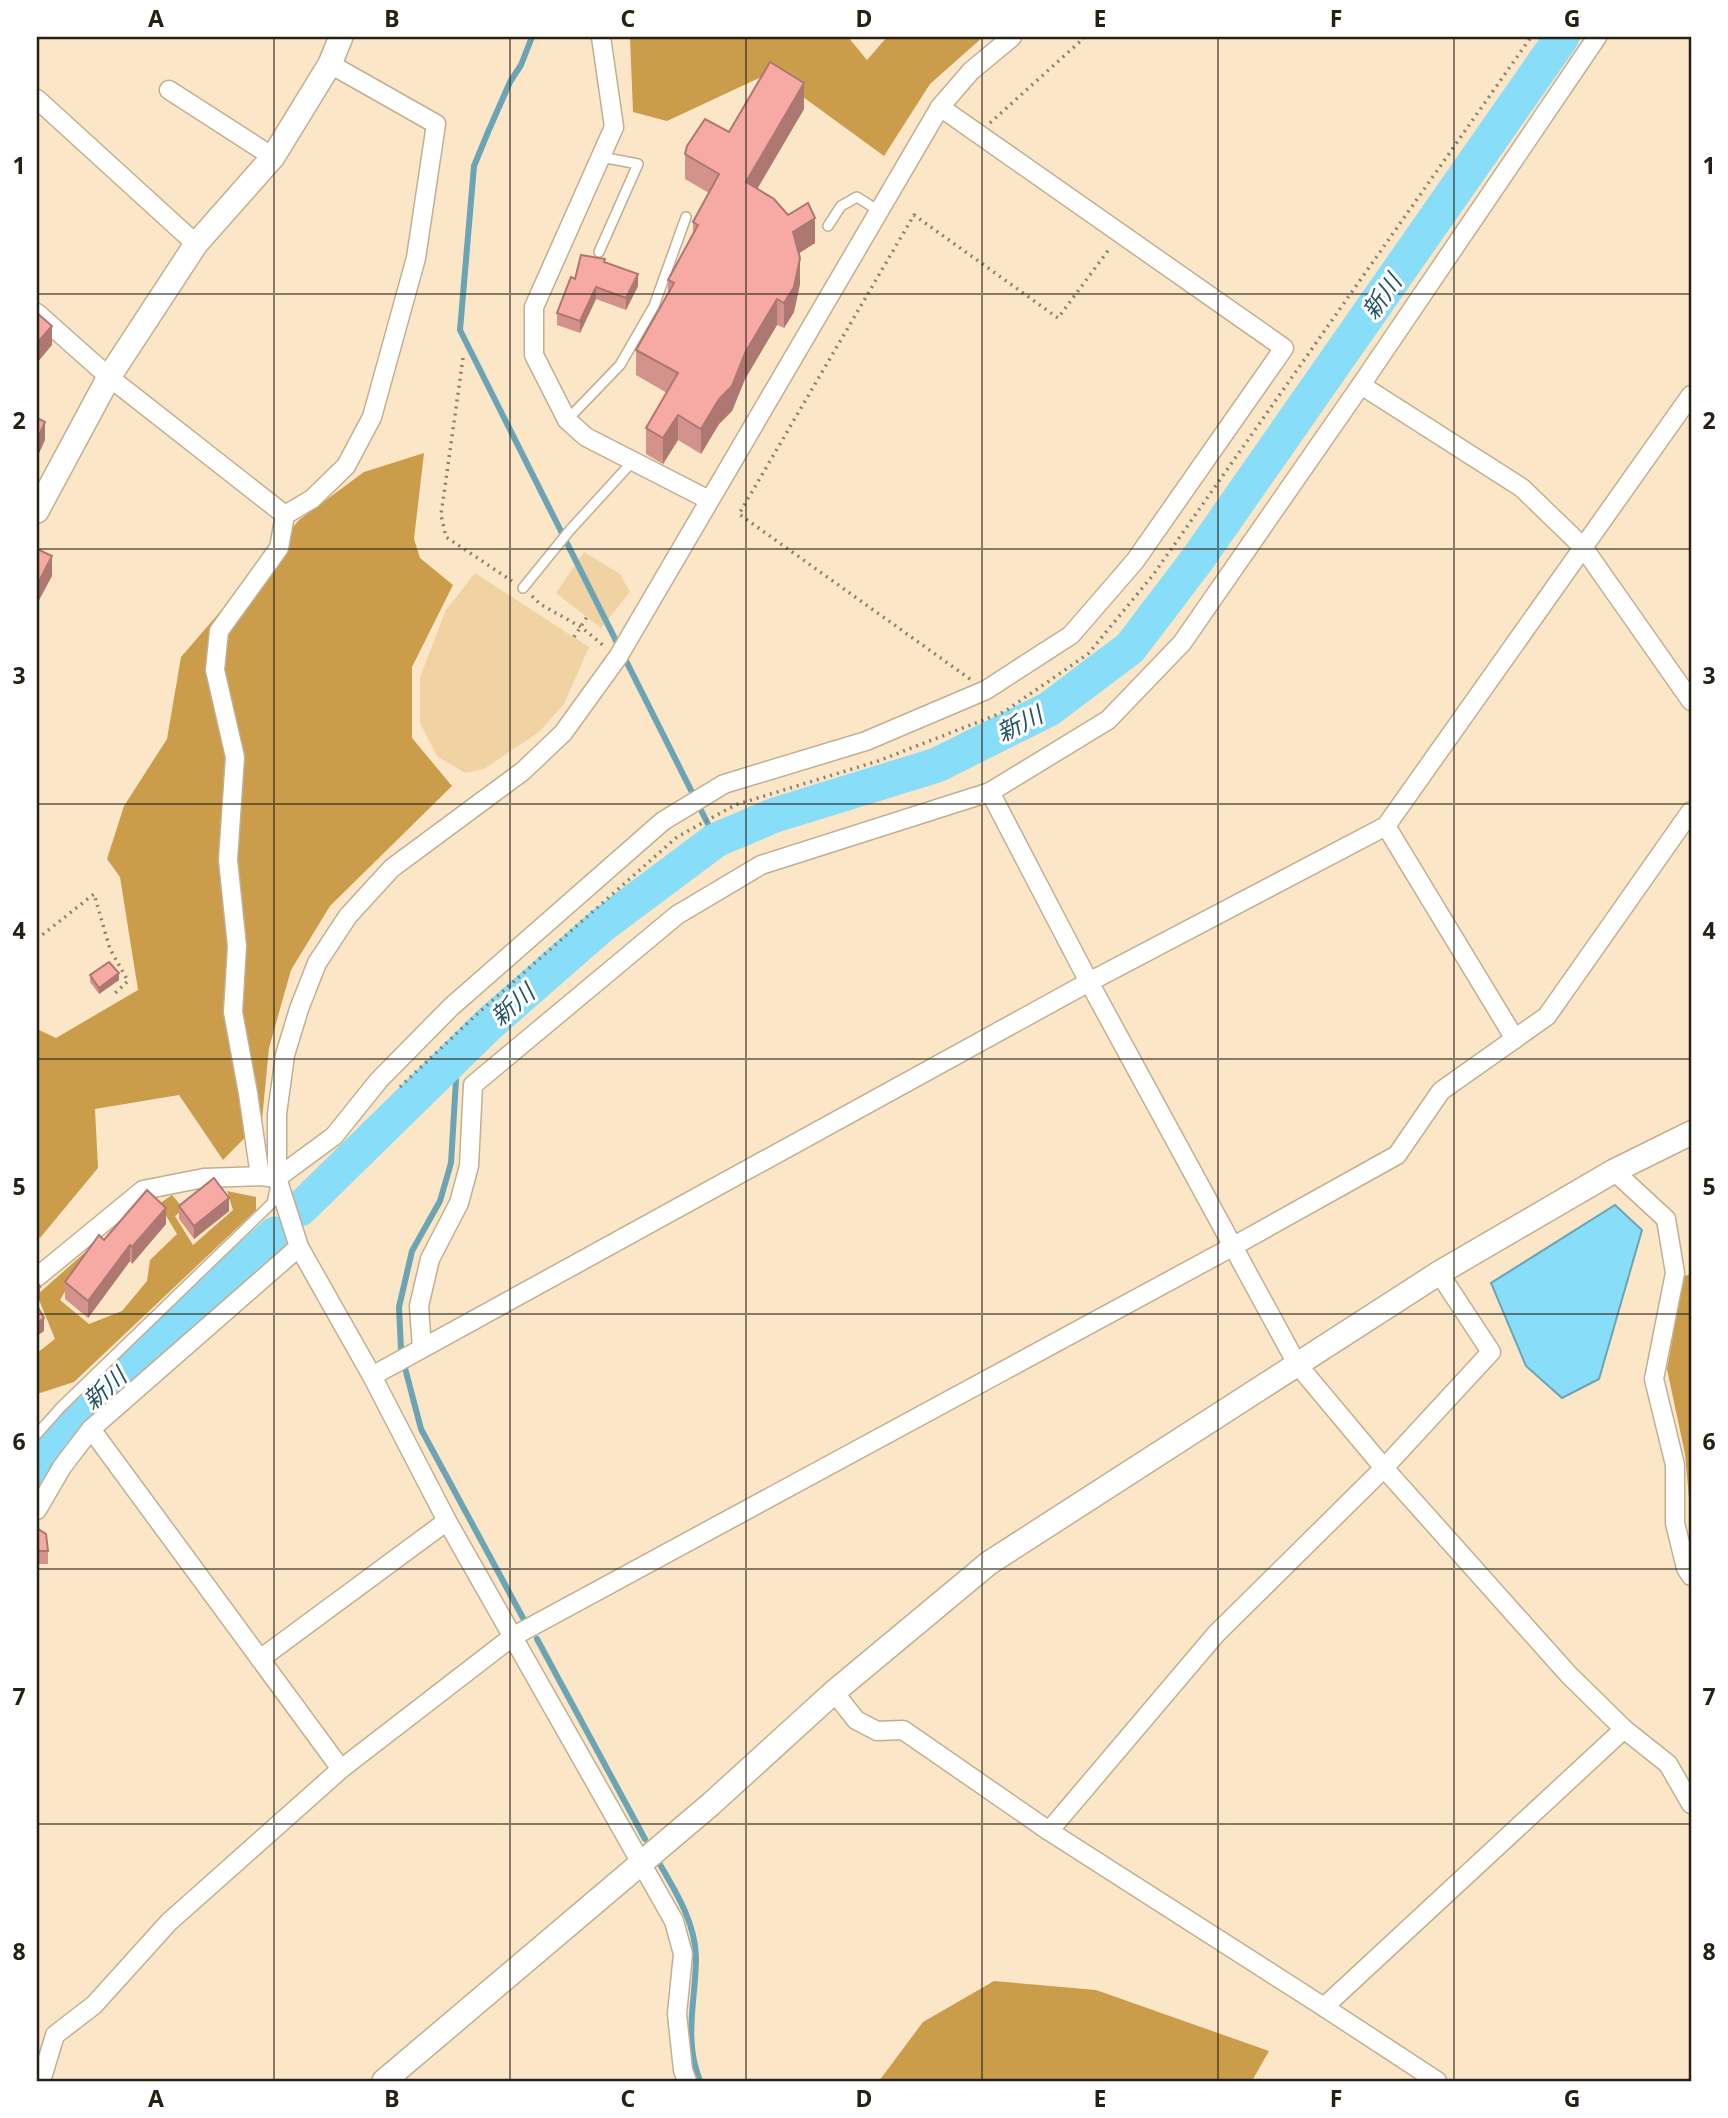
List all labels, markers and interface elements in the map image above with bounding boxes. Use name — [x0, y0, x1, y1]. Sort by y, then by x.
text: A — [148, 2, 164, 34]
text: B — [384, 2, 400, 34]
text: C — [621, 2, 636, 34]
text: D — [856, 2, 872, 34]
text: E — [1094, 2, 1106, 34]
text: F — [1330, 2, 1342, 34]
text: G — [1564, 2, 1580, 34]
text: 1 — [12, 149, 26, 181]
text: 1 — [1702, 149, 1716, 181]
water label: 新川 — [1354, 264, 1410, 325]
text: 2 — [12, 404, 26, 436]
text: 2 — [1702, 404, 1716, 436]
text: 3 — [12, 659, 26, 691]
text: 3 — [1702, 659, 1716, 691]
water label: 新川 — [990, 696, 1051, 749]
text: 4 — [12, 914, 26, 946]
text: 4 — [1702, 914, 1716, 946]
water label: 新川 — [483, 974, 543, 1032]
text: 5 — [12, 1170, 26, 1202]
text: 5 — [1702, 1170, 1716, 1202]
water label: 新川 — [75, 1358, 135, 1416]
text: 6 — [12, 1425, 26, 1457]
text: 6 — [1702, 1425, 1716, 1457]
text: 7 — [12, 1680, 26, 1712]
text: 7 — [1702, 1680, 1716, 1712]
text: 8 — [12, 1935, 26, 1967]
text: 8 — [1702, 1935, 1716, 1967]
text: A — [148, 2082, 164, 2114]
text: B — [384, 2082, 400, 2114]
text: C — [621, 2082, 636, 2114]
text: D — [856, 2082, 872, 2114]
text: E — [1094, 2082, 1106, 2114]
text: F — [1330, 2082, 1342, 2114]
text: G — [1564, 2082, 1580, 2114]

